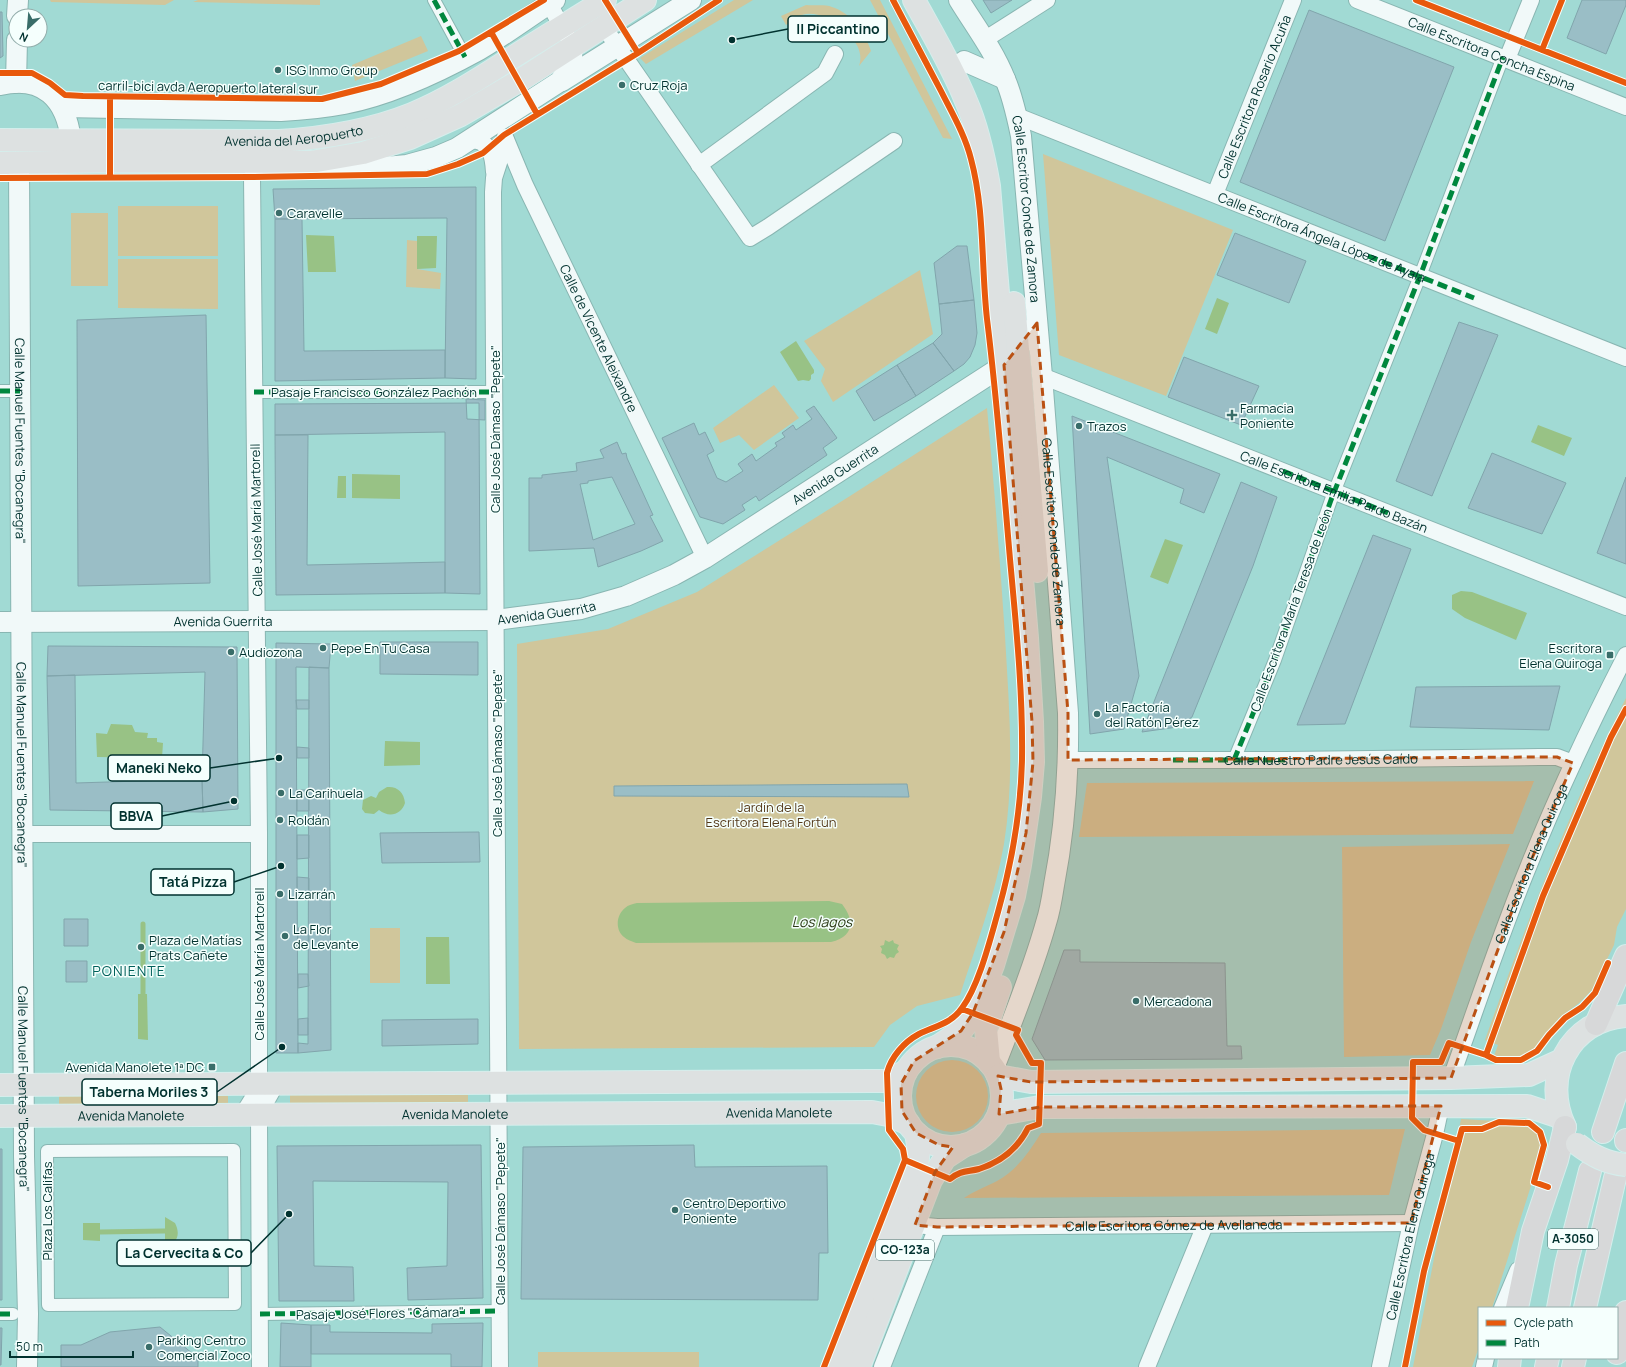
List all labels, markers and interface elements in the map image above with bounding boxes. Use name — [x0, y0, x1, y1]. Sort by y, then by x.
north arrow — [8, 8, 48, 48]
street label: Calle Escritora Rosario Acuña — [1213, 12, 1295, 181]
street label: Calle Escritora Concha Espina — [1406, 12, 1578, 95]
callout: Il Piccantino — [788, 16, 887, 42]
text: Il Piccantino — [796, 19, 880, 38]
text: N — [16, 29, 30, 46]
place label: ISG Inmo Group — [286, 61, 378, 79]
marker: ISG Inmo Group — [273, 65, 283, 75]
street label: carril-bici avda Aeropuerto lateral sur — [98, 76, 318, 98]
place label: Cruz Roja — [630, 76, 688, 94]
marker: Cruz Roja — [617, 80, 627, 90]
street label: Calle Escritor Conde de Zamora — [1008, 114, 1045, 303]
street label: Avenida del Aeropuerto — [224, 121, 365, 150]
street label: Calle Escritora Ángela López de Ayala — [1215, 188, 1428, 286]
place label: Caravelle — [287, 204, 343, 222]
marker: Caravelle — [274, 208, 284, 218]
street label: Calle de Vicente Aleixandre — [556, 261, 642, 415]
street label: Calle Manuel Fuentes "Bocanegra" — [11, 338, 30, 544]
street label: Calle José Dámaso "Pepete" — [486, 345, 504, 513]
street label: Pasaje Francisco González Pachón — [271, 383, 477, 401]
place label: Farmacia Poniente — [1240, 399, 1294, 432]
marker: Farmacia Poniente — [1227, 410, 1237, 420]
place label: Trazos — [1087, 417, 1127, 435]
marker: Trazos — [1074, 421, 1084, 431]
street label: Calle Escritor Conde de Zamora — [1038, 437, 1070, 626]
street label: Avenida Guerrita — [788, 440, 882, 509]
street label: Calle José María Martorell — [246, 443, 266, 597]
street label: Calle Escritora Emilia Pardo Bazán — [1237, 446, 1431, 537]
street label: Calle Escritora María Teresa de León — [1246, 506, 1336, 714]
street label: Avenida Guerrita — [496, 596, 598, 629]
street label: Avenida Guerrita — [173, 612, 273, 630]
place label: Pepe En Tu Casa — [331, 639, 430, 657]
place label: Escritora Elena Quiroga — [1519, 639, 1602, 672]
place label: Audiozona — [239, 643, 302, 661]
marker: Pepe En Tu Casa — [318, 643, 328, 653]
marker: Audiozona — [226, 647, 236, 657]
marker: Escritora Elena Quiroga — [1605, 650, 1615, 660]
street label: Calle Manuel Fuentes "Bocanegra" — [13, 662, 32, 868]
street label: Calle José Dámaso "Pepete" — [488, 669, 506, 837]
place label: La Factoría del Ratón Pérez — [1105, 698, 1199, 731]
marker: La Factoría del Ratón Pérez — [1092, 709, 1102, 719]
street label: Calle Nuestro Padre Jesús Caído — [1224, 749, 1418, 769]
callout: Maneki Neko — [108, 755, 210, 781]
text: Maneki Neko — [116, 758, 202, 777]
street label: Calle Escritora Elena Quiroga — [1490, 780, 1572, 946]
place label: La Carihuela — [289, 784, 363, 802]
marker: La Carihuela — [276, 788, 286, 798]
park label: Jardín de la Escritora Elena Fortún — [706, 798, 836, 831]
callout: BBVA — [111, 803, 162, 829]
text: BBVA — [119, 806, 154, 825]
place label: Roldán — [288, 811, 330, 829]
marker: Roldán — [275, 815, 285, 825]
callout: Tatá Pizza — [151, 869, 234, 895]
text: Tatá Pizza — [159, 872, 227, 891]
place label: Lizarrán — [288, 885, 335, 903]
street label: Calle José María Martorell — [250, 888, 268, 1040]
marker: Lizarrán — [275, 889, 285, 899]
water label: Los lagos — [792, 912, 854, 931]
place label: La Flor de Levante — [293, 920, 359, 953]
place label: Plaza de Matías Prats Cañete — [149, 931, 242, 964]
marker: La Flor de Levante — [280, 931, 290, 941]
marker: Plaza de Matías Prats Cañete — [136, 942, 146, 952]
district label: PONIENTE — [92, 961, 166, 980]
street label: Calle Manuel Fuentes "Bocanegra" — [14, 986, 34, 1192]
place label: Mercadona — [1144, 992, 1212, 1010]
marker: Mercadona — [1131, 996, 1141, 1006]
place label: Avenida Manolete 1ª DC — [65, 1058, 204, 1076]
marker: Avenida Manolete 1ª DC — [207, 1062, 217, 1072]
callout: Taberna Moriles 3 — [82, 1079, 217, 1105]
text: Taberna Moriles 3 — [90, 1082, 208, 1101]
street label: Avenida Manolete — [726, 1103, 833, 1122]
street label: Avenida Manolete — [402, 1105, 509, 1123]
street label: Avenida Manolete — [78, 1106, 185, 1125]
street label: Calle José Dámaso "Pepete" — [491, 1137, 509, 1305]
street label: Calle Escritora Elena Quiroga — [1381, 1151, 1439, 1322]
street label: Plaza Los Califas — [38, 1161, 56, 1261]
place label: Centro Deportivo Poniente — [683, 1194, 786, 1227]
marker: Centro Deportivo Poniente — [670, 1205, 680, 1215]
street label: Calle Escritora Gómez de Avellaneda — [1065, 1215, 1283, 1235]
road number: A-3050 — [1548, 1229, 1598, 1249]
callout: La Cervecita & Co — [117, 1240, 251, 1266]
road number: CO-123a — [876, 1240, 934, 1260]
text: La Cervecita & Co — [125, 1243, 244, 1262]
street label: Pasaje José Flores "Cámara" — [296, 1303, 464, 1323]
legend — [1478, 1307, 1618, 1359]
text: Cycle path — [1514, 1314, 1573, 1331]
place label: Parking Centro Comercial Zoco — [157, 1331, 251, 1364]
scale bar — [10, 1333, 133, 1359]
text: Path — [1514, 1334, 1540, 1351]
text: 50 m — [16, 1338, 43, 1355]
marker: Parking Centro Comercial Zoco — [144, 1342, 154, 1352]

